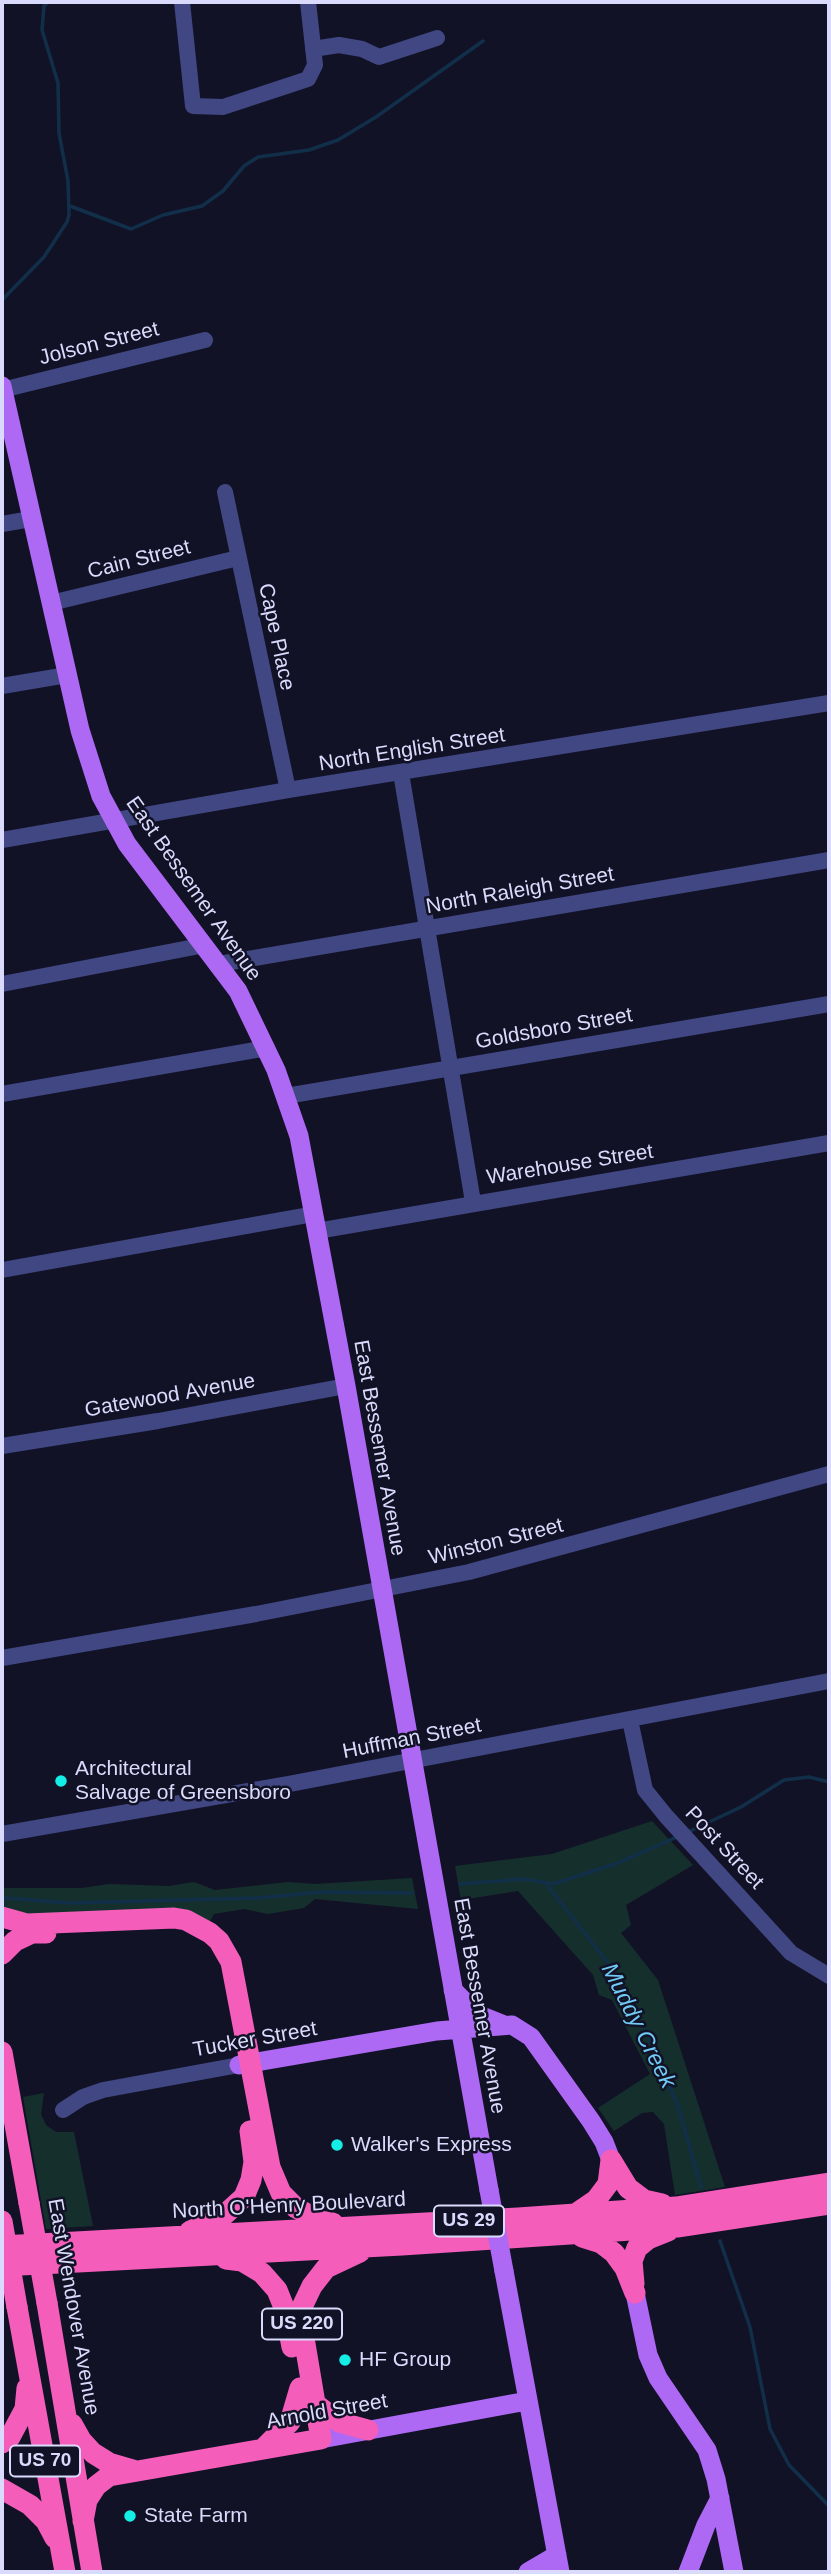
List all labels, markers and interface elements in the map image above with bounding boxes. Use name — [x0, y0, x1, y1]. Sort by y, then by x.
street label: Jolson Street — [36, 317, 162, 371]
street label: Cain Street — [85, 535, 193, 585]
street label: Cape Place — [252, 581, 300, 693]
street label: North English Street — [317, 723, 507, 777]
street label: East Bessemer Avenue — [120, 792, 266, 986]
street label: North Raleigh Street — [424, 862, 616, 920]
street label: Goldsboro Street — [474, 1003, 634, 1055]
street label: Warehouse Street — [485, 1139, 655, 1191]
street label: East Bessemer Avenue — [348, 1338, 410, 1558]
street label: Gatewood Avenue — [83, 1369, 257, 1423]
street label: Winston Street — [426, 1513, 566, 1571]
street label: Huffman Street — [340, 1713, 484, 1765]
place label: Architectural Salvage of Greensboro — [75, 1756, 291, 1806]
marker: Architectural Salvage of Greensboro — [53, 1773, 69, 1789]
street label: Post Street — [679, 1801, 769, 1895]
street label: East Bessemer Avenue — [448, 1896, 510, 2116]
water label: Muddy Creek — [595, 1959, 681, 2093]
street label: Tucker Street — [191, 2017, 319, 2063]
place label: Walker's Express — [351, 2132, 512, 2158]
marker: Walker's Express — [329, 2137, 345, 2153]
street label: North O'Henry Boulevard — [172, 2187, 406, 2225]
street label: East Wendover Avenue — [42, 2197, 104, 2417]
road number: US 29 — [434, 2206, 504, 2236]
road number: US 220 — [262, 2308, 342, 2340]
place label: HF Group — [359, 2347, 451, 2373]
marker: HF Group — [337, 2352, 353, 2368]
street label: Arnold Street — [264, 2389, 390, 2435]
road number: US 70 — [10, 2446, 80, 2476]
place label: State Farm — [144, 2503, 248, 2529]
marker: State Farm — [122, 2508, 138, 2524]

